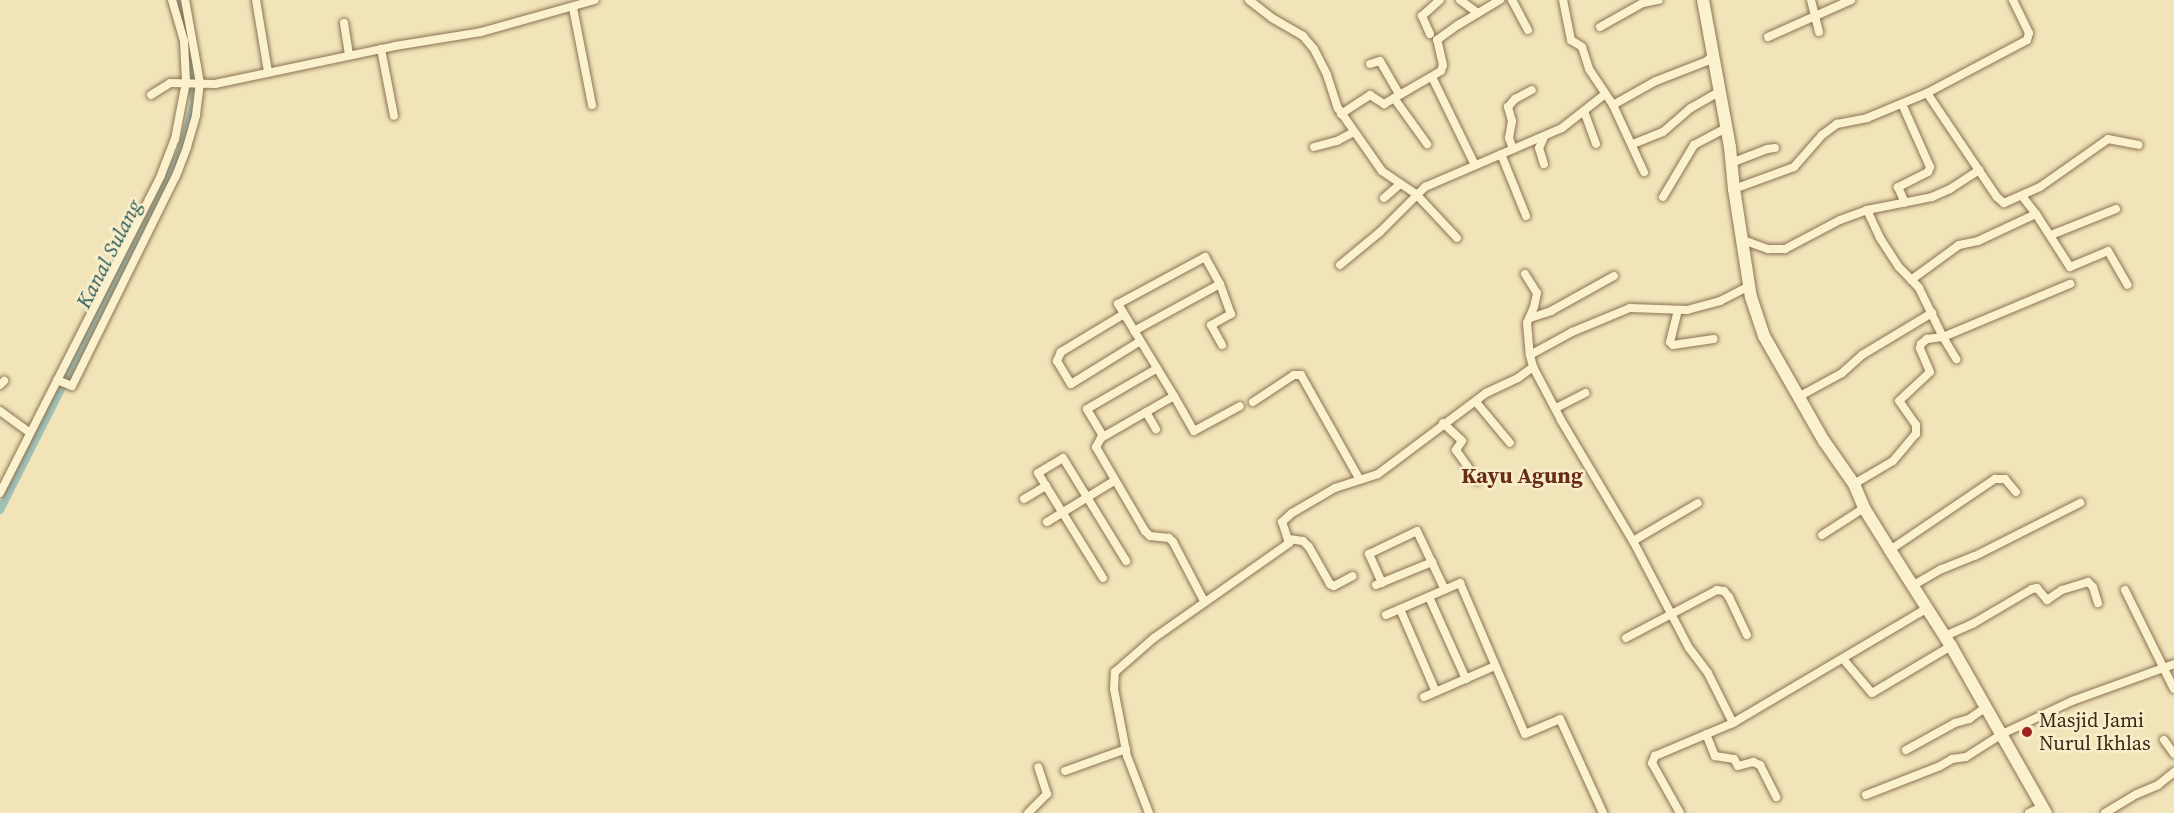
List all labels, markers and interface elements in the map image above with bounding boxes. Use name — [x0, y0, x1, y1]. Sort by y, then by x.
water label: Kanal Sulang — [71, 195, 147, 313]
district label: Kayu Agung — [1461, 463, 1583, 489]
place label: Masjid Jami Nurul Ikhlas — [2039, 708, 2151, 755]
marker: Masjid Jami Nurul Ikhlas — [2020, 725, 2034, 739]

